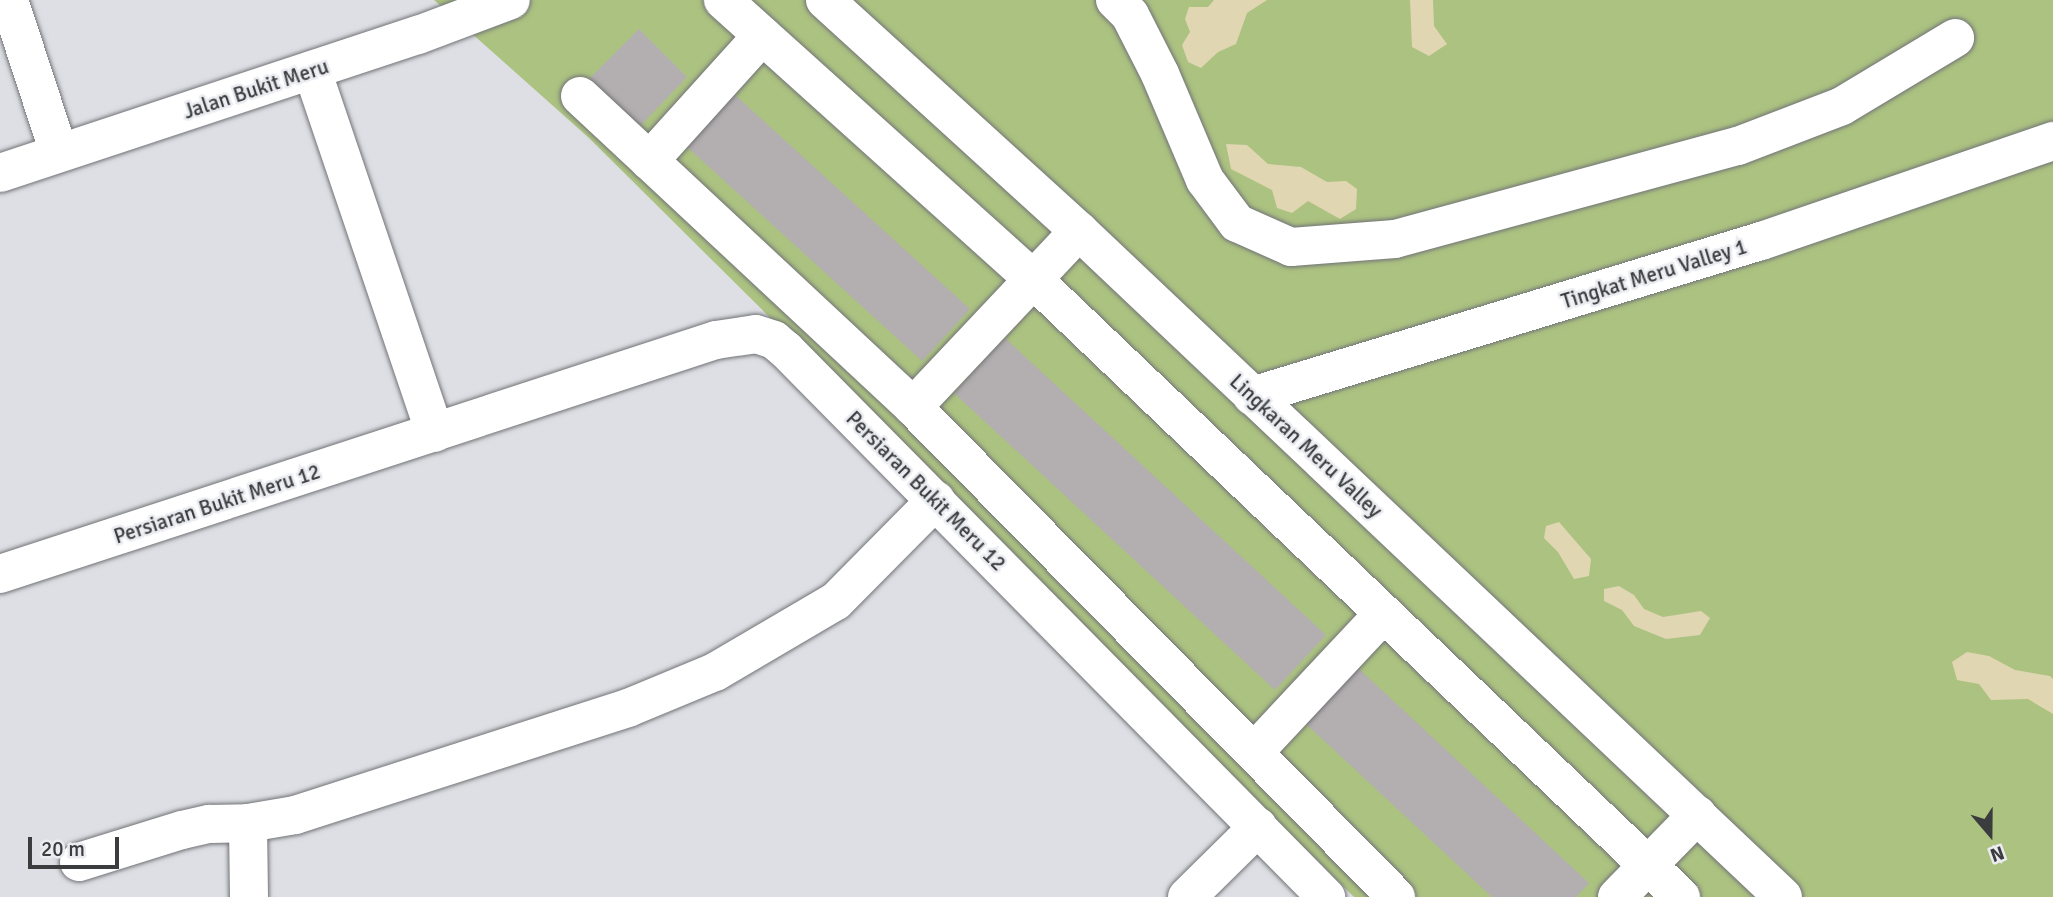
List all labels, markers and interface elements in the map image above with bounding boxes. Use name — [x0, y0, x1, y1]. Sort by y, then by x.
street label: Jalan Bukit Meru — [180, 54, 332, 124]
street label: Tingkat Meru Valley 1 — [1558, 234, 1750, 314]
street label: Lingkaran Meru Valley — [1224, 369, 1388, 523]
street label: Persiaran Bukit Meru 12 — [841, 406, 1011, 576]
street label: Persiaran Bukit Meru 12 — [111, 459, 323, 549]
north arrow — [1955, 799, 2025, 869]
scale bar — [32, 824, 122, 868]
text: 20 m — [41, 836, 85, 862]
text: N — [1987, 840, 2007, 867]

